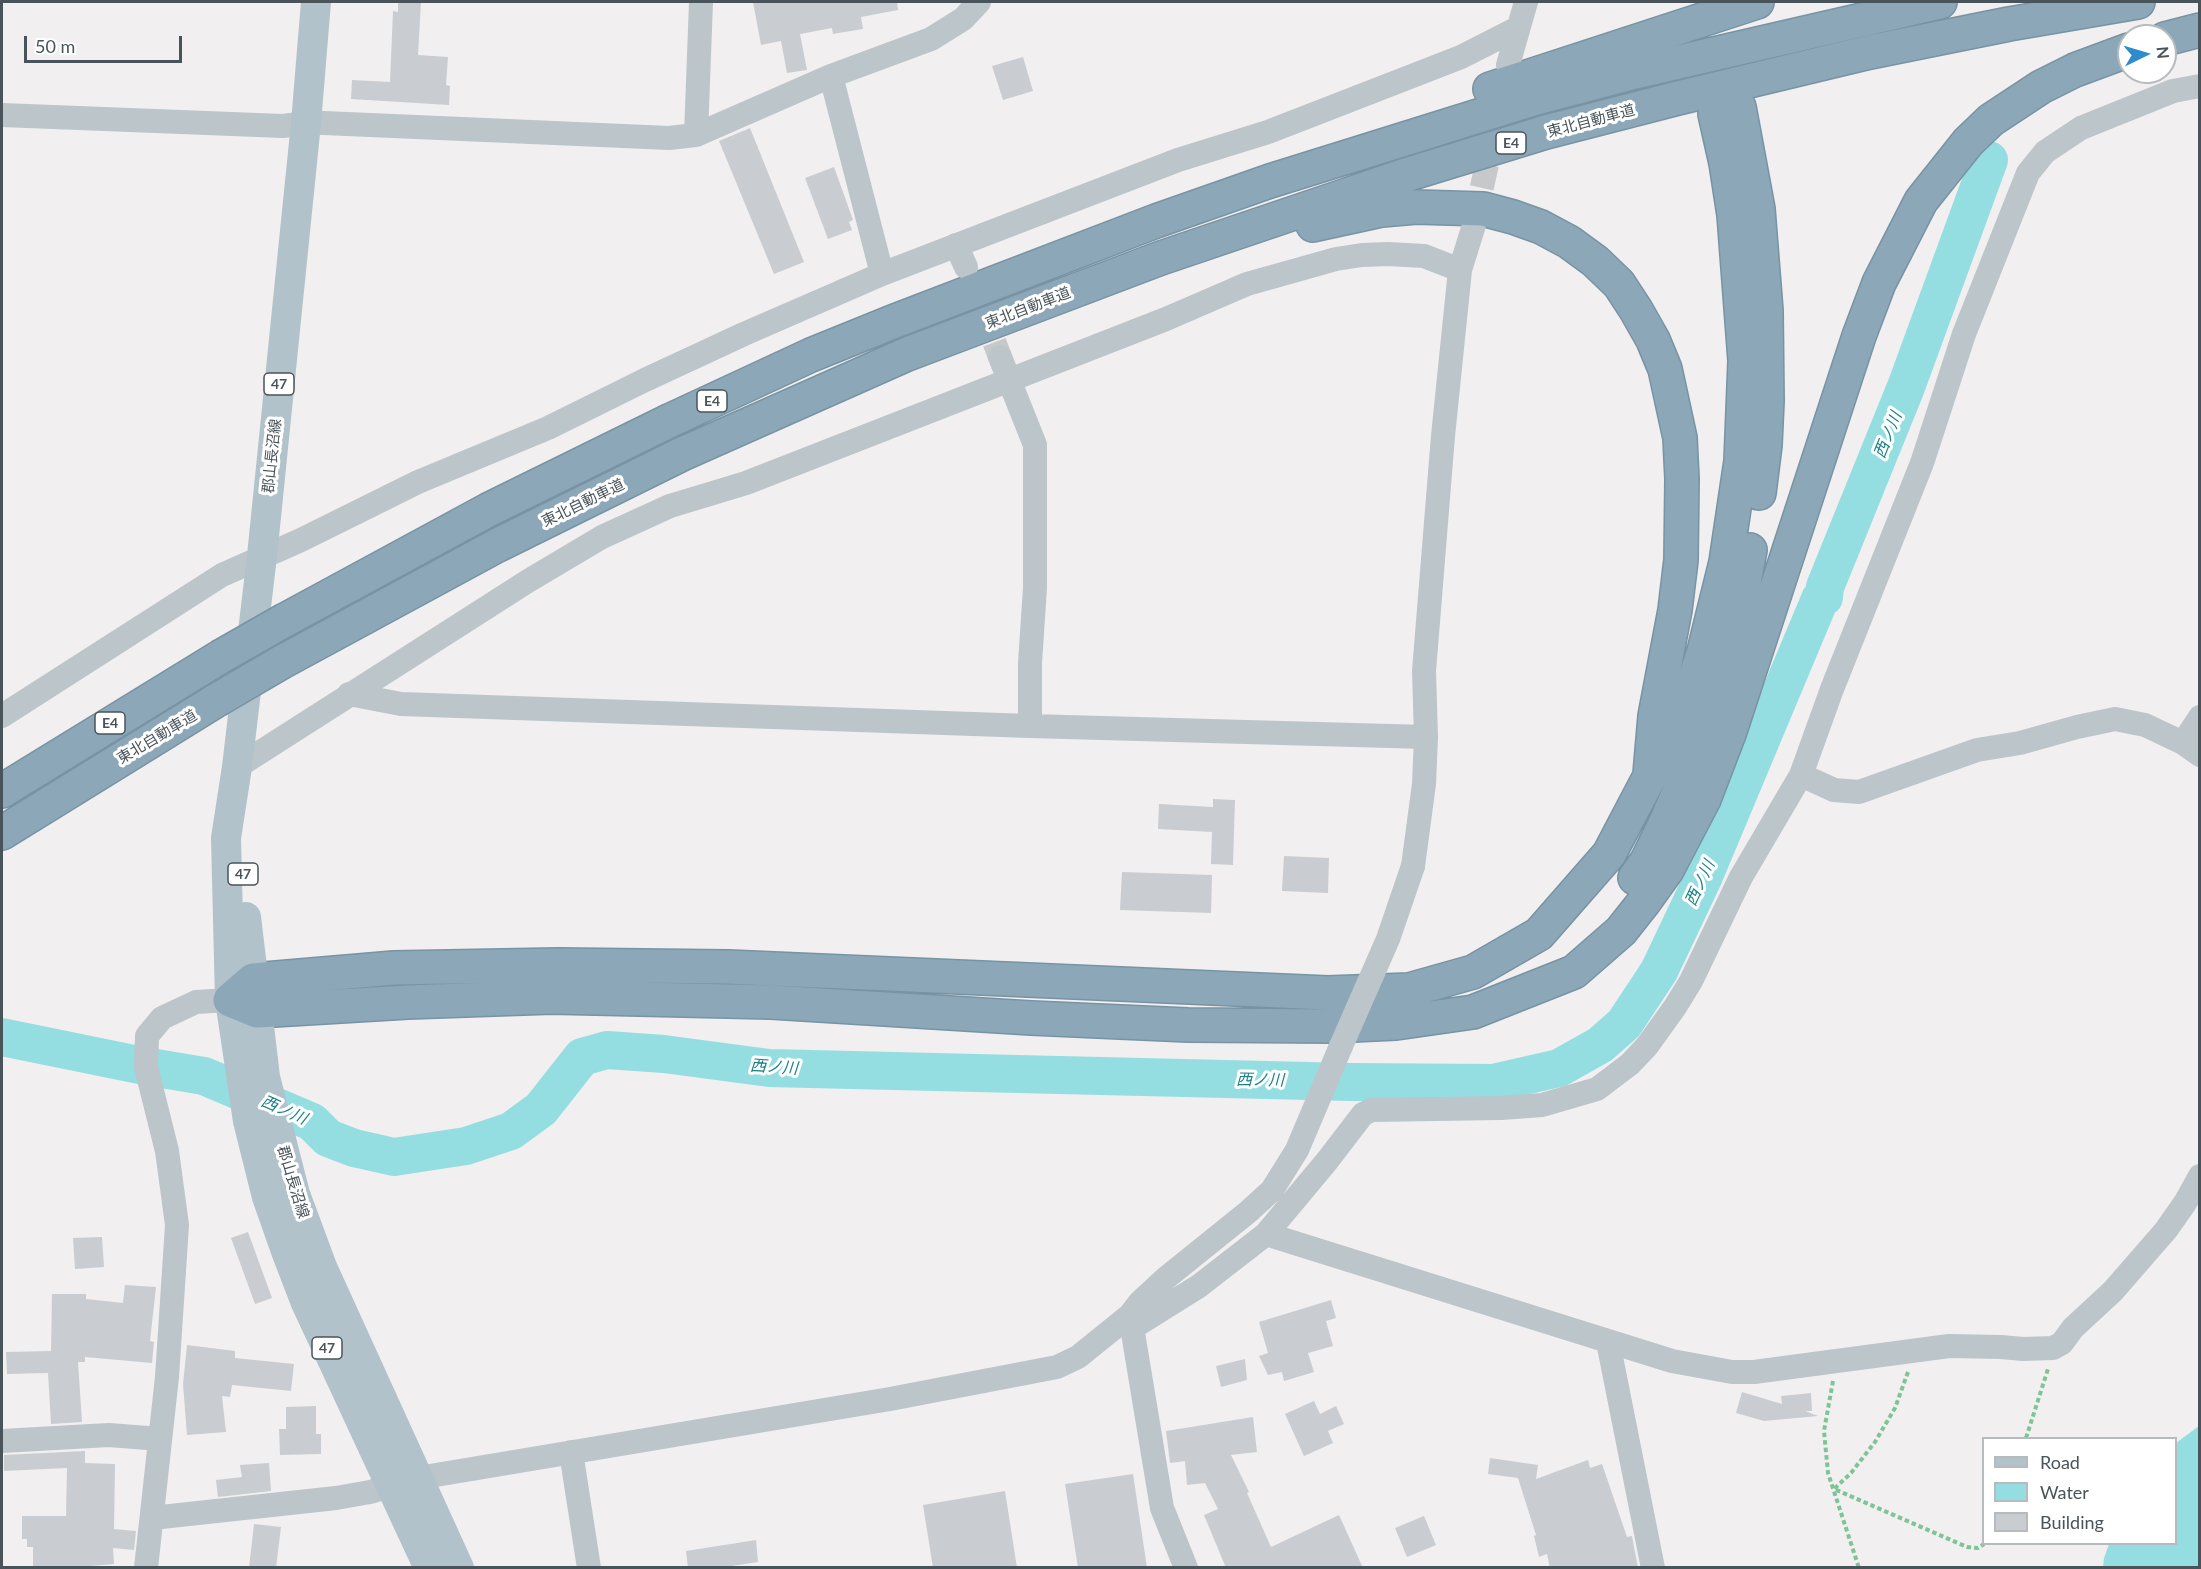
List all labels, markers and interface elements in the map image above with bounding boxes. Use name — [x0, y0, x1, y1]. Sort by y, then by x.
scale bar — [27, 24, 184, 62]
north arrow — [2117, 24, 2177, 84]
text: 50 m — [35, 35, 75, 57]
text: N — [2153, 46, 2173, 60]
street label: 東北自動車道 — [1545, 101, 1637, 141]
road number: E4 — [1496, 132, 1526, 154]
street label: 東北自動車道 — [983, 283, 1073, 333]
road number: 47 — [264, 373, 294, 395]
road number: E4 — [697, 390, 727, 412]
water label: 西ノ川 — [1870, 409, 1906, 461]
street label: 郡山長沼線 — [259, 418, 285, 494]
street label: 東北自動車道 — [539, 475, 627, 531]
street label: 東北自動車道 — [114, 706, 200, 768]
road number: E4 — [95, 712, 125, 734]
water label: 西ノ川 — [1681, 857, 1719, 909]
road number: 47 — [228, 863, 258, 885]
water label: 西ノ川 — [749, 1056, 799, 1078]
water label: 西ノ川 — [1236, 1070, 1284, 1090]
water label: 西ノ川 — [258, 1091, 310, 1129]
street label: 郡山長沼線 — [273, 1144, 313, 1220]
road number: 47 — [312, 1337, 342, 1359]
legend — [1982, 1437, 2177, 1545]
text: Road — [2040, 1451, 2080, 1473]
text: Water — [2040, 1481, 2089, 1503]
text: Building — [2040, 1511, 2104, 1533]

